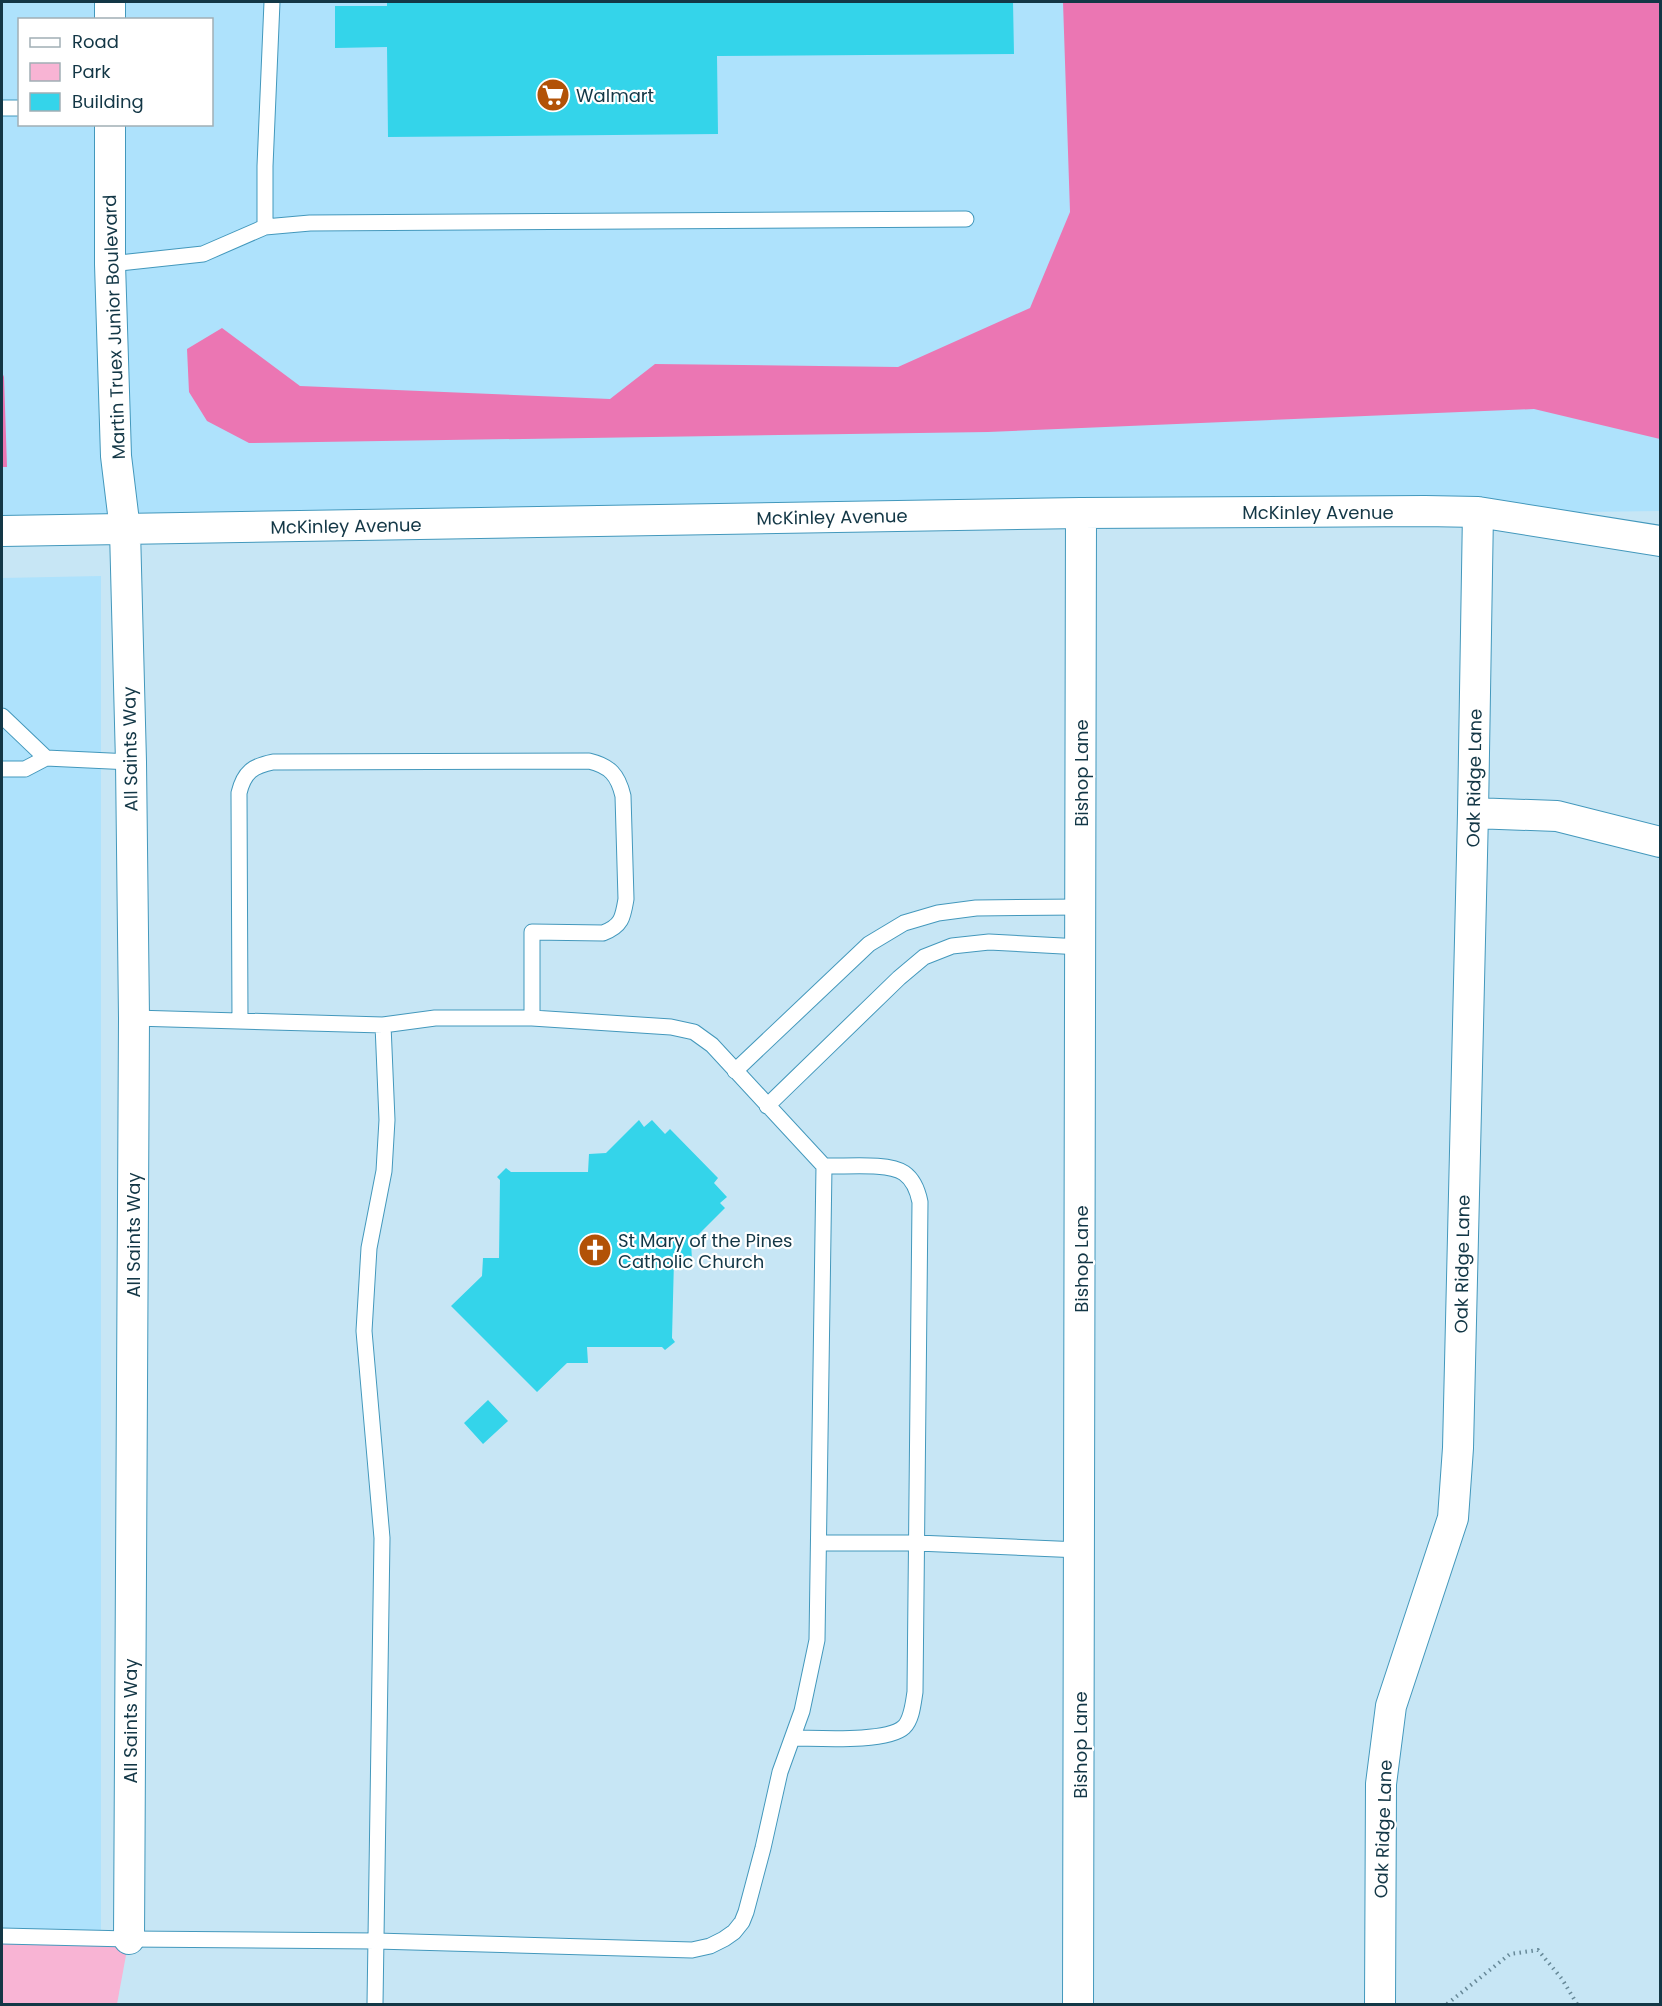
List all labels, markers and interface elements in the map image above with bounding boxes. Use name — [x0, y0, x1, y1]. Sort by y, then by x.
legend — [18, 18, 213, 126]
text: Road — [72, 29, 119, 54]
text: Park — [72, 59, 111, 84]
supermarket icon: Walmart — [535, 77, 571, 113]
place label: Walmart — [576, 83, 654, 108]
text: Building — [72, 89, 144, 114]
street label: Martin Truex Junior Boulevard — [97, 194, 131, 460]
street label: McKinley Avenue — [1242, 500, 1394, 525]
street label: McKinley Avenue — [756, 503, 908, 531]
street label: McKinley Avenue — [270, 512, 422, 540]
street label: All Saints Way — [116, 686, 144, 812]
street label: Oak Ridge Lane — [1460, 708, 1488, 848]
street label: Bishop Lane — [1069, 719, 1094, 827]
street label: All Saints Way — [121, 1172, 146, 1298]
street label: Oak Ridge Lane — [1448, 1194, 1476, 1334]
street label: Bishop Lane — [1069, 1205, 1094, 1313]
place label: St Mary of the Pines Catholic Church — [618, 1228, 792, 1274]
church icon: St Mary of the Pines Catholic Church — [577, 1232, 613, 1268]
street label: All Saints Way — [118, 1658, 143, 1784]
street label: Bishop Lane — [1068, 1691, 1093, 1799]
street label: Oak Ridge Lane — [1368, 1759, 1398, 1899]

